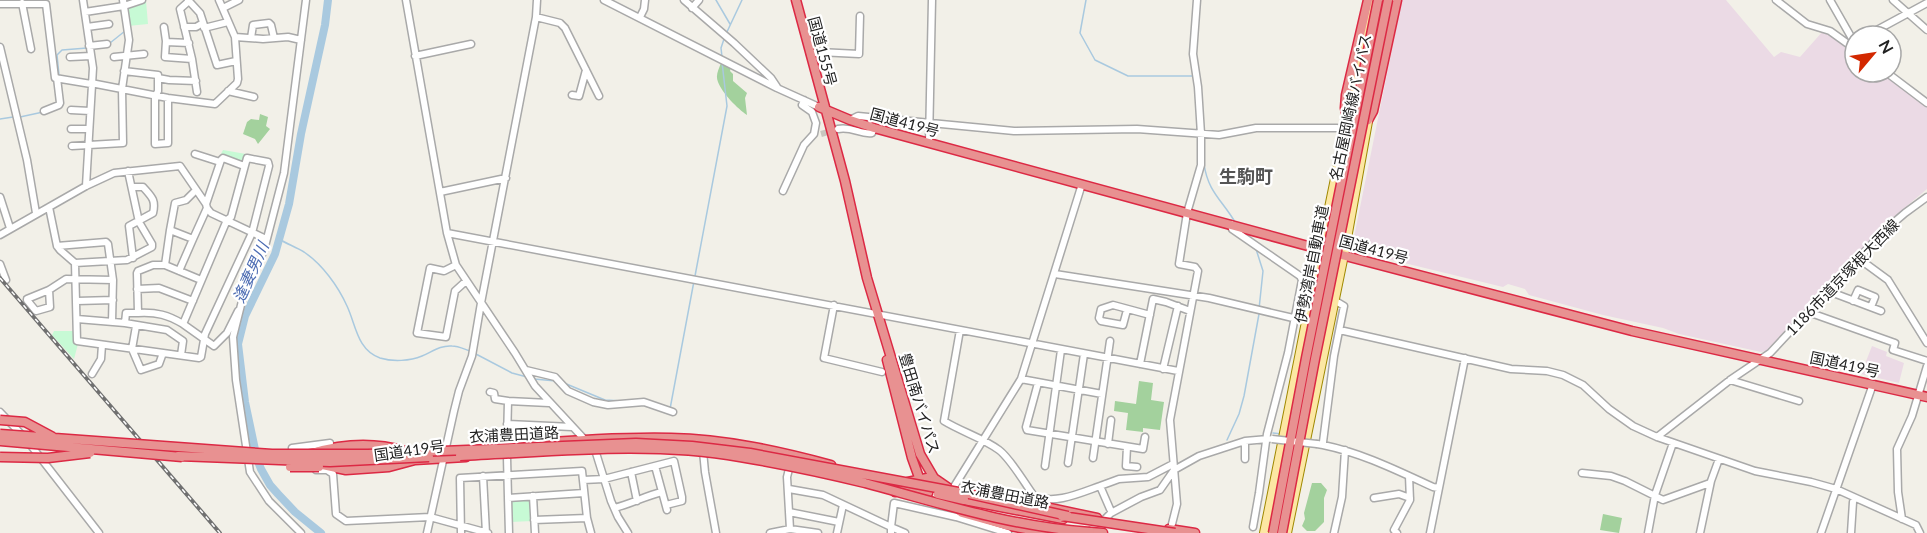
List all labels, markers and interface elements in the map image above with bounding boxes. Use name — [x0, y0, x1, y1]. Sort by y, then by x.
street label: 国道155号 — [805, 14, 841, 88]
north arrow — [1843, 24, 1903, 84]
street label: 名古屋岡崎線バイパス — [1326, 32, 1374, 182]
text: N — [1875, 36, 1898, 56]
street label: 国道419号 — [868, 104, 942, 140]
district label: 生駒町 — [1219, 165, 1273, 187]
street label: 伊勢湾岸自動車道 — [1291, 203, 1331, 325]
street label: 1186市道京塚根大西線 — [1782, 215, 1902, 339]
street label: 国道419号 — [1337, 231, 1411, 267]
water label: 逢妻男川 — [228, 237, 273, 305]
street label: 国道419号 — [1808, 348, 1882, 380]
street label: 豊田南バイパス — [896, 350, 944, 456]
street label: 衣浦豊田道路 — [469, 423, 559, 445]
street label: 国道419号 — [373, 436, 445, 464]
street label: 衣浦豊田道路 — [959, 477, 1051, 511]

